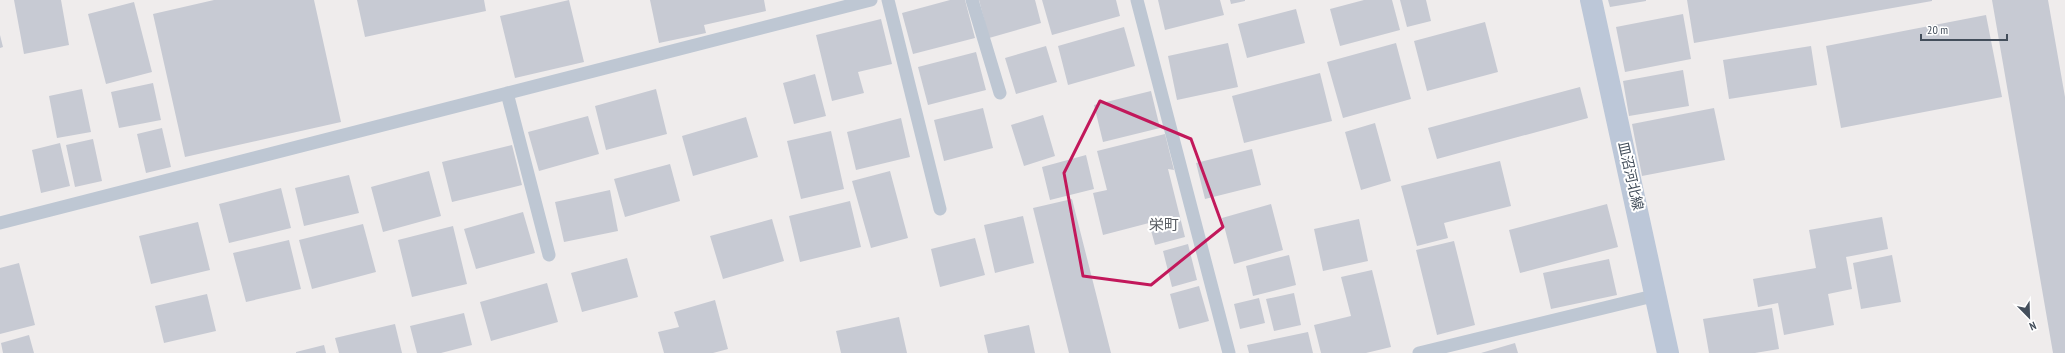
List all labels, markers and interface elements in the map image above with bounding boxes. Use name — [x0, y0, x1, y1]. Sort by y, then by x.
scale bar — [1921, 16, 2007, 42]
text: 20 m — [1927, 22, 1948, 37]
street label: 皿沼河北線 — [1614, 140, 1648, 212]
district label: 栄町 — [1149, 215, 1179, 234]
north arrow — [2009, 297, 2049, 337]
text: N — [2027, 319, 2038, 334]

